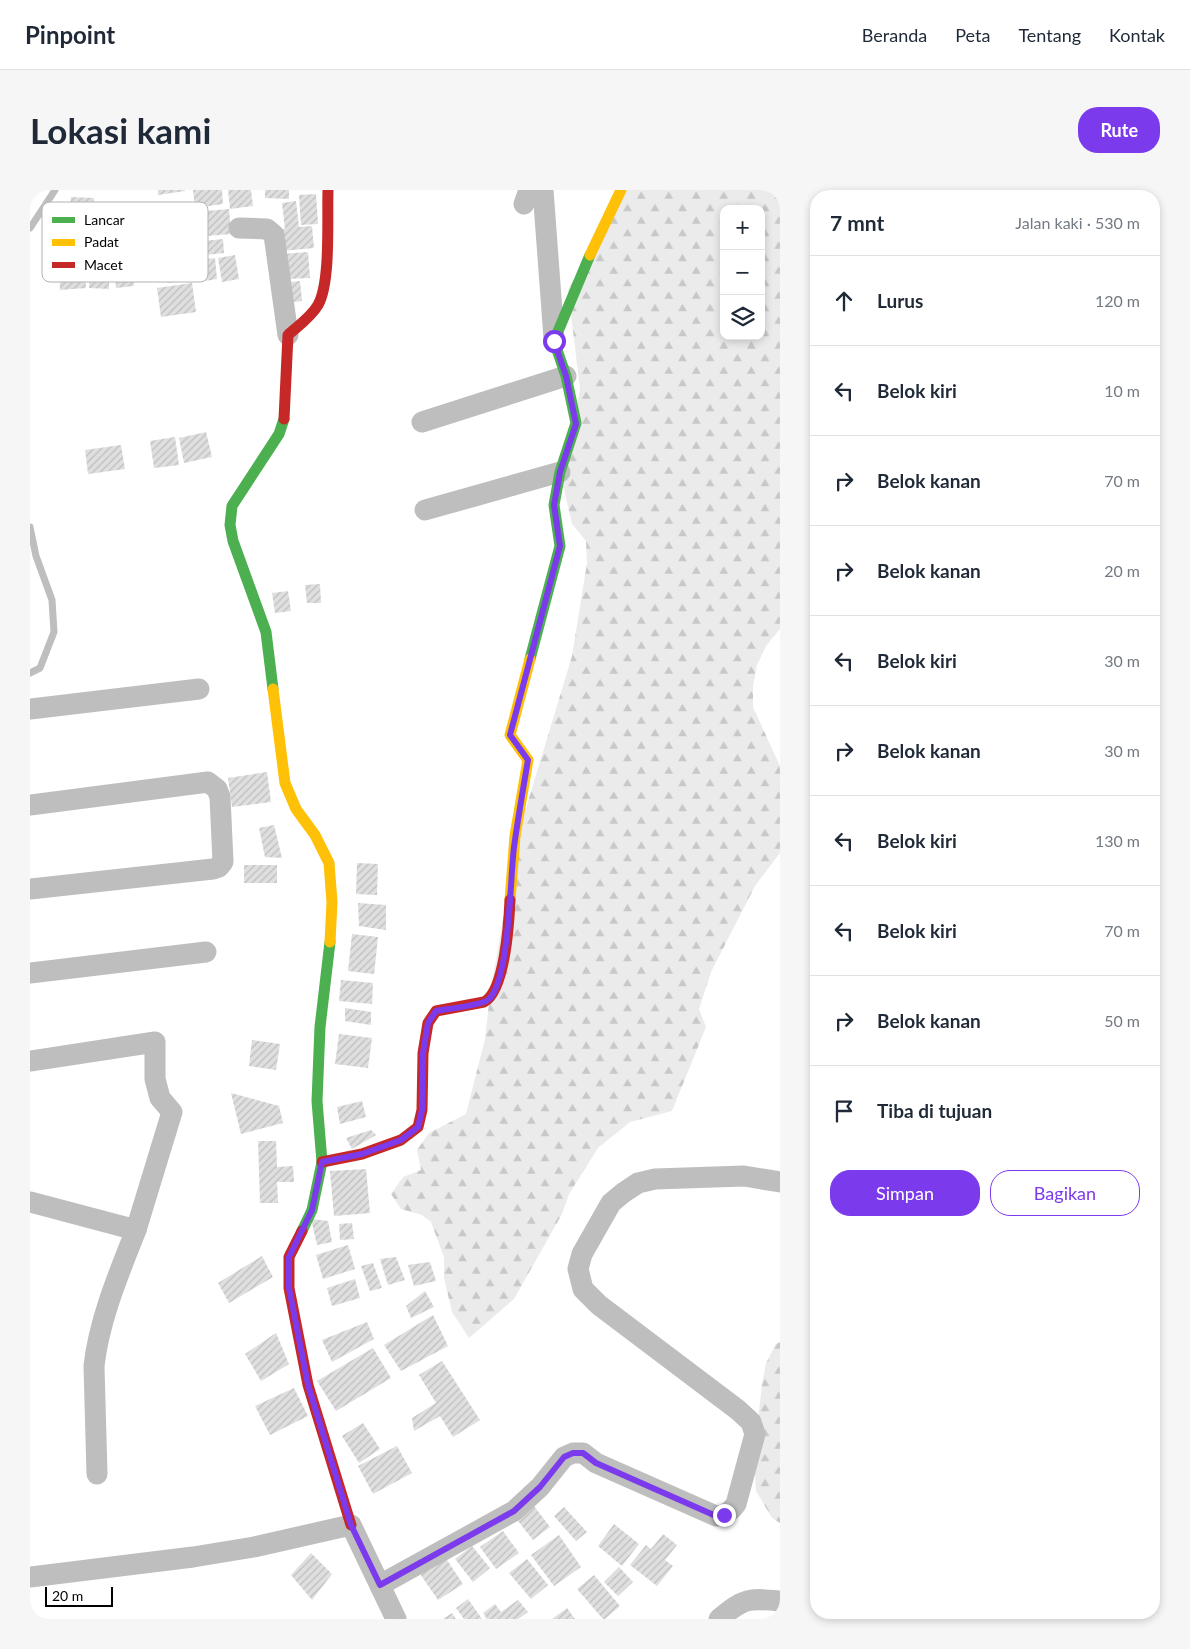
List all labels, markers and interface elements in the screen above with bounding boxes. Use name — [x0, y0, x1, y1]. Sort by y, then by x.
text: Pinpoint — [25, 20, 115, 49]
text: Beranda — [862, 24, 927, 46]
text: Peta — [955, 24, 990, 46]
text: Tentang — [1018, 24, 1081, 46]
text: Kontak — [1109, 24, 1165, 46]
button: Rute — [1078, 107, 1160, 153]
text: Lokasi kami — [30, 109, 211, 151]
legend — [42, 202, 208, 282]
map controls — [720, 205, 765, 340]
button: + — [720, 205, 765, 250]
text: 7 mnt — [830, 210, 884, 235]
text: Lancar — [84, 211, 125, 228]
text: Jalan kaki · 530 m — [1015, 213, 1140, 232]
text: Padat — [84, 233, 119, 250]
button: − — [720, 250, 765, 295]
text: Macet — [84, 256, 123, 273]
icon: ahead — [830, 287, 858, 315]
text: Lurus — [877, 289, 923, 312]
text: 120 m — [1095, 291, 1140, 310]
button: layers — [720, 295, 765, 340]
route start — [543, 330, 566, 353]
icon: left — [830, 377, 858, 405]
text: Belok kiri — [877, 379, 957, 402]
text: 10 m — [1104, 381, 1140, 400]
icon: right — [830, 467, 858, 495]
text: Belok kanan — [877, 469, 981, 492]
text: 70 m — [1104, 471, 1140, 490]
icon: right — [830, 557, 858, 585]
text: Belok kanan — [877, 559, 981, 582]
text: 20 m — [1104, 561, 1140, 580]
icon: left — [830, 647, 858, 675]
text: Belok kiri — [877, 649, 957, 672]
text: 30 m — [1104, 651, 1140, 670]
icon: right — [830, 737, 858, 765]
text: Belok kanan — [877, 739, 981, 762]
text: 30 m — [1104, 741, 1140, 760]
icon: left — [830, 827, 858, 855]
text: Belok kiri — [877, 829, 957, 852]
text: 130 m — [1095, 831, 1140, 850]
icon: left — [830, 917, 858, 945]
text: Belok kiri — [877, 919, 957, 942]
text: 70 m — [1104, 921, 1140, 940]
icon: right — [830, 1007, 858, 1035]
text: Belok kanan — [877, 1009, 981, 1032]
text: 50 m — [1104, 1011, 1140, 1030]
icon: arrive — [830, 1097, 858, 1125]
text: Tiba di tujuan — [877, 1099, 992, 1122]
button: Simpan — [830, 1170, 980, 1216]
button: Bagikan — [990, 1170, 1140, 1216]
route end — [713, 1504, 736, 1527]
scale bar — [45, 1584, 112, 1607]
text: 20 m — [52, 1587, 83, 1604]

